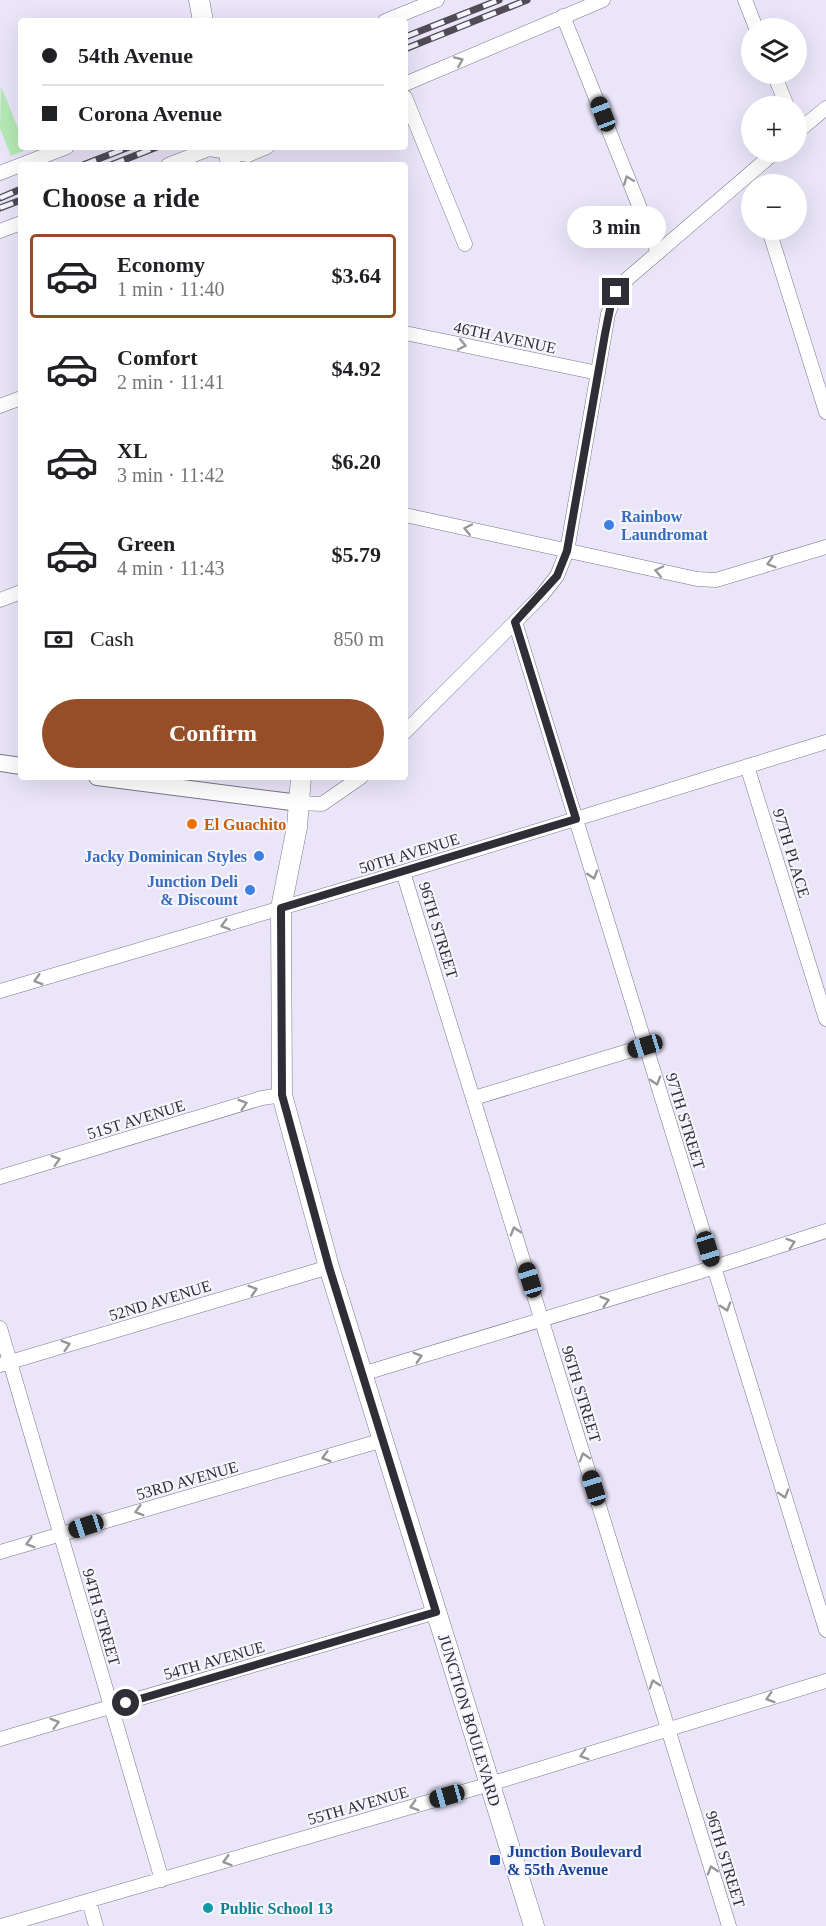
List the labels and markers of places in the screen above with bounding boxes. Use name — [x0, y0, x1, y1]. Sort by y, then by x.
place label: Rainbow Laundromat — [621, 508, 709, 543]
marker: Rainbow Laundromat — [602, 518, 616, 532]
place label: El Guachito — [204, 816, 286, 833]
marker: El Guachito — [185, 817, 199, 831]
place label: Jacky Dominican Styles — [84, 848, 247, 866]
marker: Jacky Dominican Styles — [252, 849, 266, 863]
place label: Junction Deli & Discount — [147, 873, 239, 908]
marker: Junction Deli & Discount — [243, 883, 257, 897]
place label: Junction Boulevard & 55th Avenue — [507, 1843, 642, 1878]
marker: Junction Boulevard & 55th Avenue — [488, 1853, 502, 1867]
place label: Public School 13 — [220, 1900, 333, 1917]
marker: Public School 13 — [201, 1901, 215, 1915]

